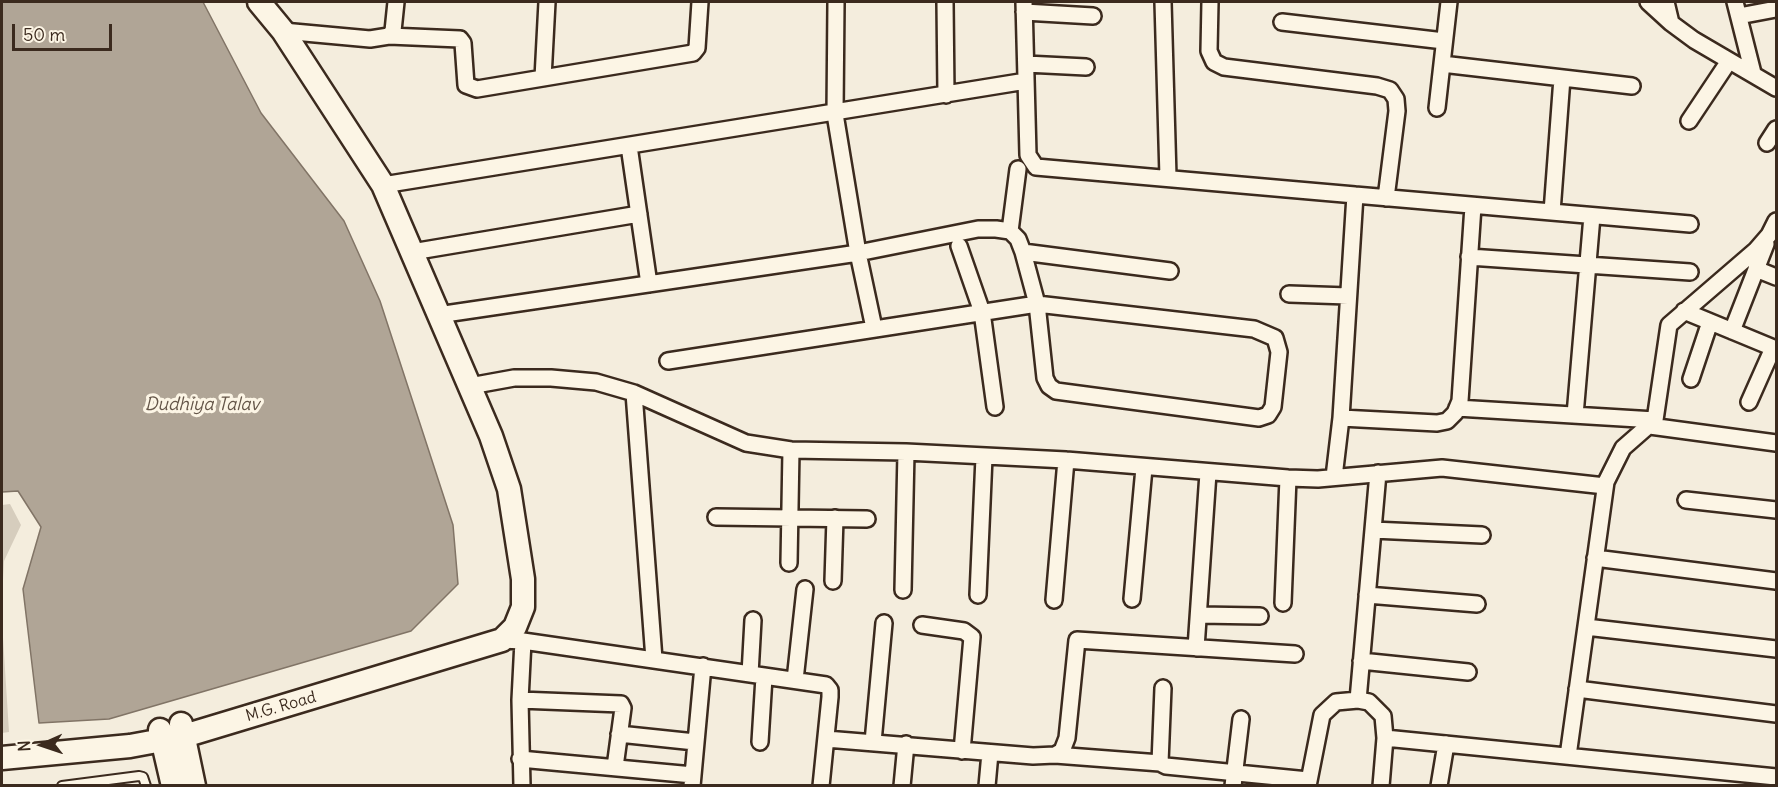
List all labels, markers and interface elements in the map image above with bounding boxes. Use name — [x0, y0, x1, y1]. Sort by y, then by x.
scale bar — [15, 12, 116, 50]
text: 50 m — [23, 23, 65, 46]
water label: Dudhiya Talav — [145, 394, 259, 416]
street label: M.G. Road — [244, 688, 318, 726]
north arrow — [12, 715, 72, 775]
text: N — [14, 740, 34, 752]

